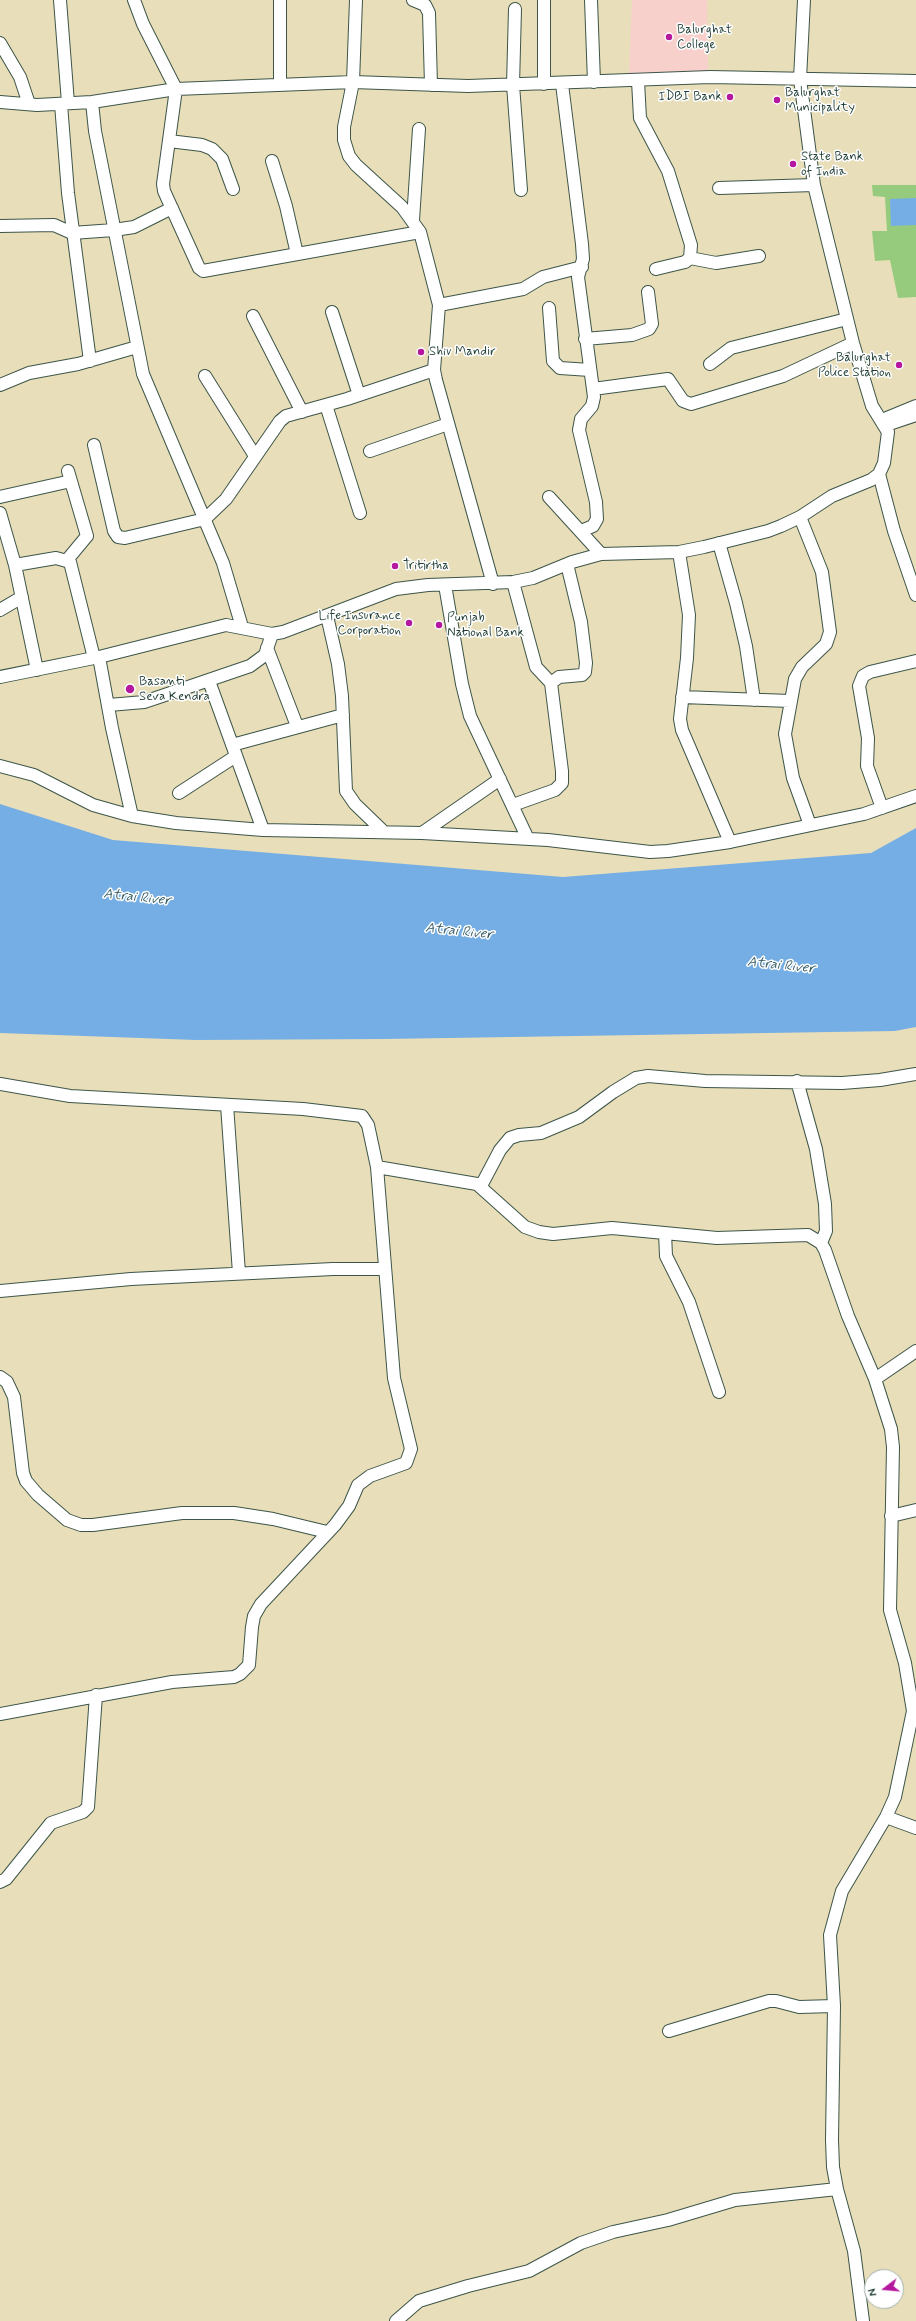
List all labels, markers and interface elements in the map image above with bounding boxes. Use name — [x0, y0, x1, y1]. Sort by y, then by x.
place label: Balurghat College — [677, 22, 732, 53]
marker: Balurghat College — [664, 32, 674, 42]
place label: Balurghat Municipality — [785, 85, 855, 116]
place label: IDBI Bank — [659, 89, 722, 105]
marker: IDBI Bank — [725, 92, 735, 102]
marker: Balurghat Municipality — [772, 95, 782, 105]
place label: State Bank of India — [801, 149, 863, 180]
marker: State Bank of India — [788, 159, 798, 169]
place label: Shiv Mandir — [429, 344, 496, 360]
marker: Shiv Mandir — [416, 347, 426, 357]
place label: Balurghat Police Station — [818, 350, 891, 381]
marker: Balurghat Police Station — [894, 360, 904, 370]
place label: Tritirtha — [403, 558, 449, 574]
marker: Tritirtha — [390, 561, 400, 571]
place label: Life Insurance Corporation — [319, 608, 401, 639]
place label: Punjab National Bank — [447, 610, 524, 641]
marker: Life Insurance Corporation — [404, 618, 414, 628]
marker: Punjab National Bank — [434, 620, 444, 630]
place label: Basanti Seva Kendra — [139, 674, 210, 705]
marker: Basanti Seva Kendra — [124, 683, 136, 695]
water label: Atrai River — [103, 886, 171, 910]
water label: Atrai River — [425, 920, 493, 944]
water label: Atrai River — [747, 954, 815, 978]
north arrow — [864, 2269, 904, 2309]
text: N — [866, 2287, 881, 2297]

